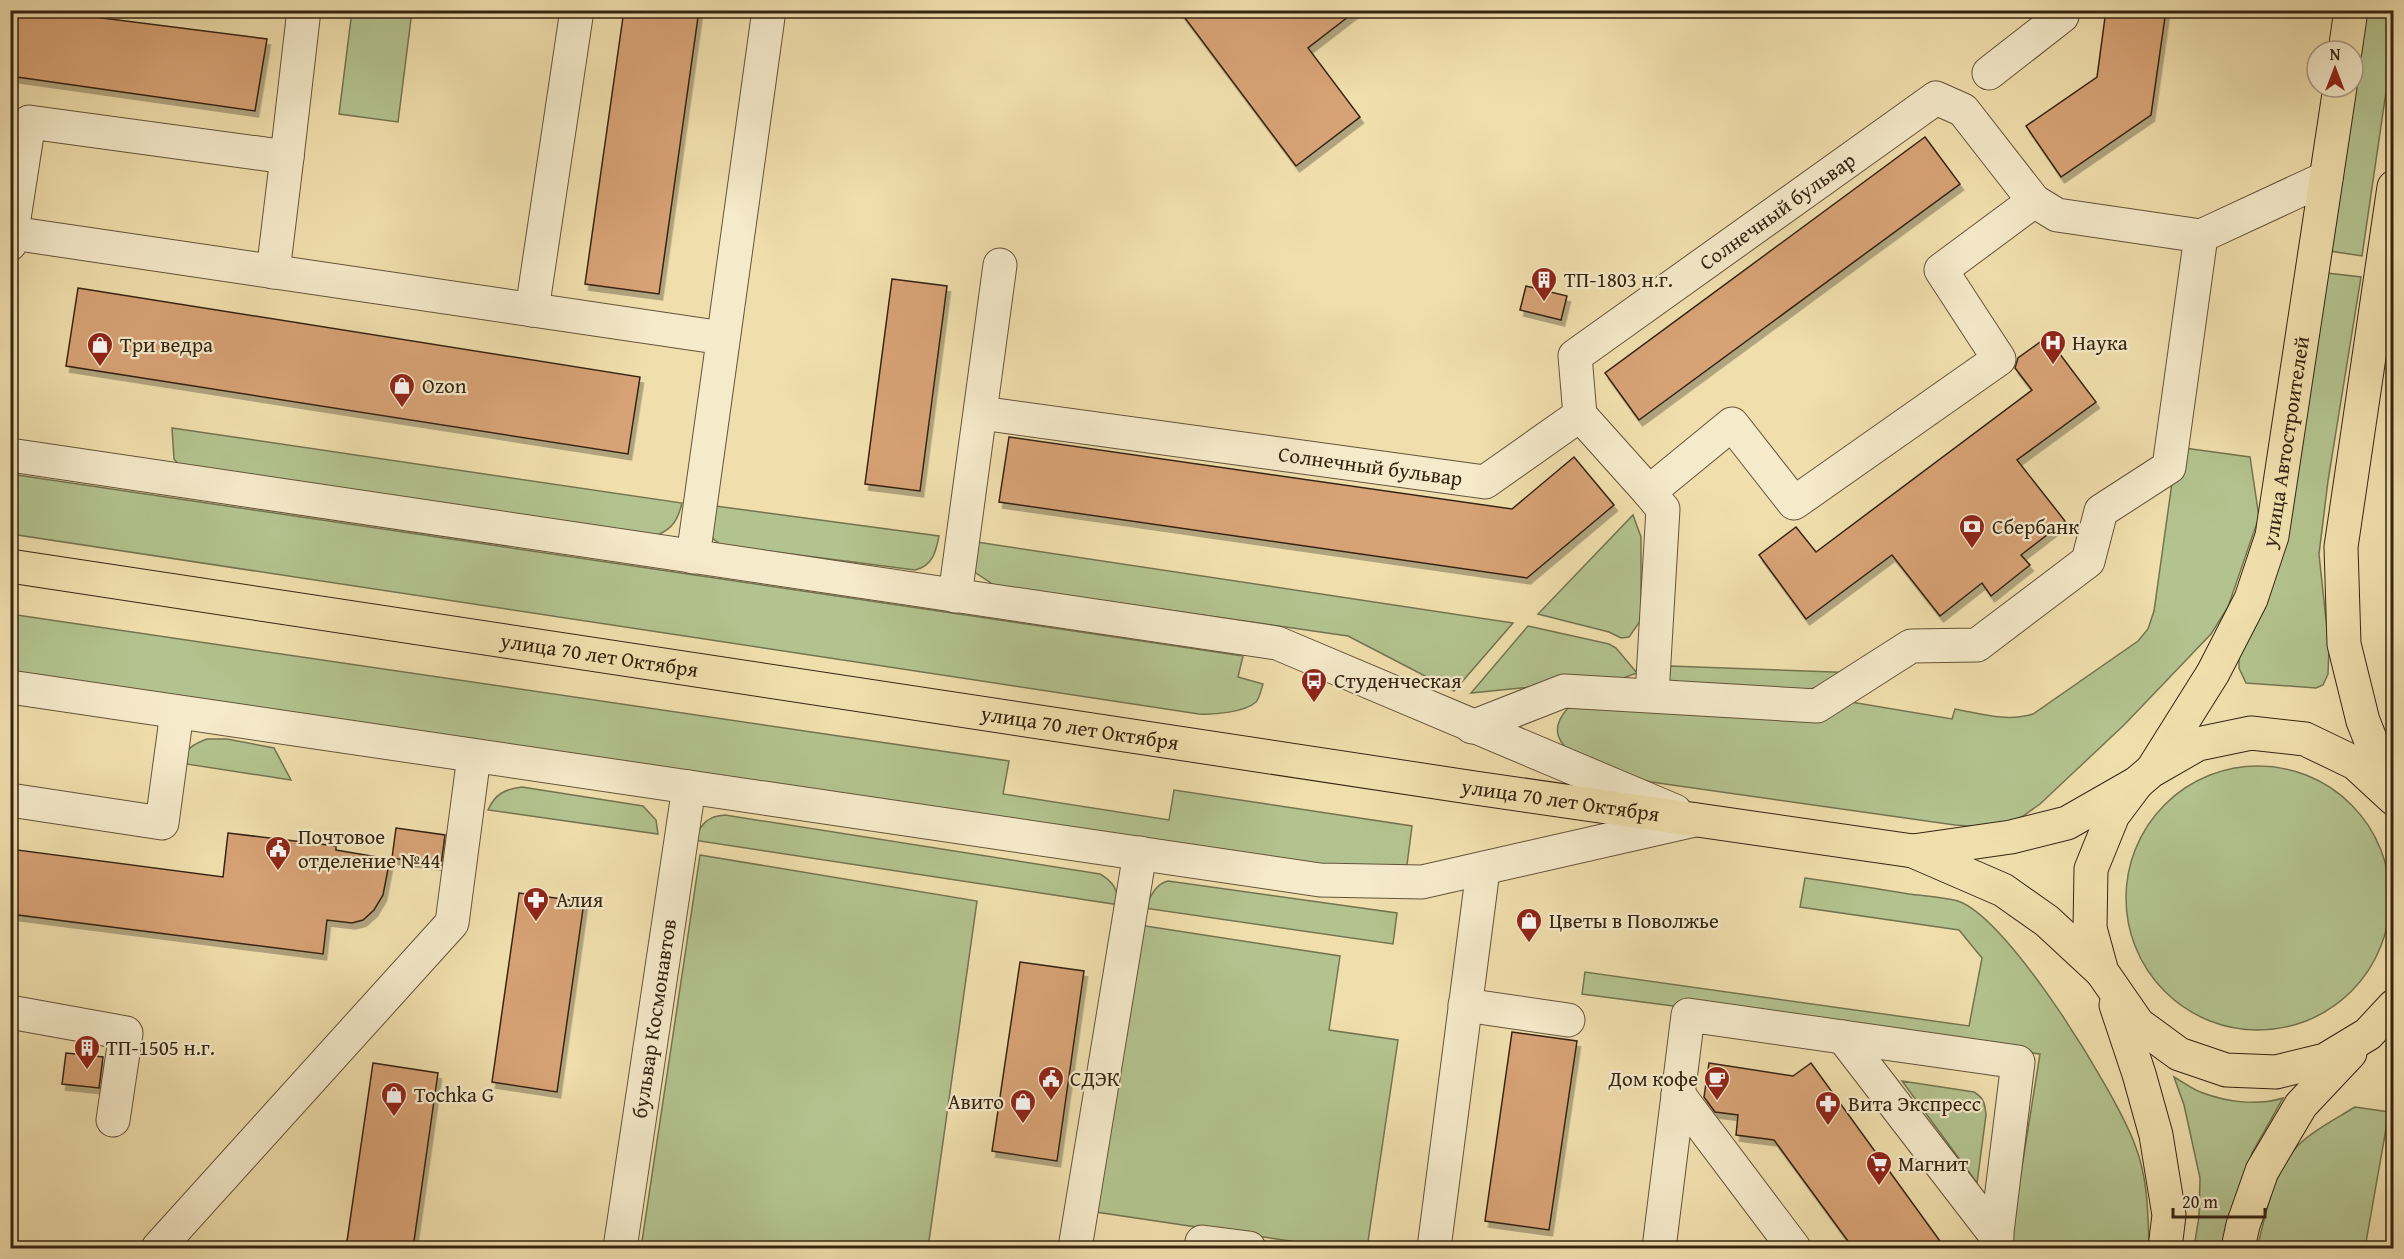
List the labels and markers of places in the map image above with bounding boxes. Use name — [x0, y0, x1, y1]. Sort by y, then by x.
place label: ТП-1803 н.г. — [1564, 264, 1673, 295]
building icon: ТП-1803 н.г. — [1529, 265, 1559, 303]
place label: Наука — [2072, 327, 2128, 358]
hospital icon: Наука — [2038, 328, 2068, 366]
place label: Три ведра — [120, 329, 213, 360]
shop icon: Три ведра — [85, 330, 115, 368]
place label: Ozon — [422, 370, 467, 401]
shop icon: Ozon — [387, 371, 417, 409]
place label: Сбербанк — [1992, 511, 2079, 542]
bank icon: Сбербанк — [1957, 512, 1987, 550]
place label: Студенческая — [1334, 665, 1462, 696]
bus stop icon: Студенческая — [1299, 666, 1329, 704]
place label: Почтовое отделение №44 — [298, 821, 441, 876]
public building icon: Почтовое отделение №44 — [263, 834, 293, 872]
place label: Алия — [556, 884, 604, 915]
pharmacy icon: Алия — [521, 885, 551, 923]
place label: Цветы в Поволжье — [1549, 905, 1719, 936]
shop icon: Цветы в Поволжье — [1514, 906, 1544, 944]
place label: ТП-1505 н.г. — [106, 1032, 215, 1063]
building icon: ТП-1505 н.г. — [72, 1033, 102, 1071]
place label: СДЭК — [1070, 1063, 1120, 1094]
place label: Дом кофе — [1608, 1063, 1698, 1094]
public building icon: СДЭК — [1036, 1064, 1066, 1102]
cafe icon: Дом кофе — [1702, 1064, 1732, 1102]
place label: Tochka G — [414, 1079, 494, 1110]
shop icon: Tochka G — [379, 1080, 409, 1118]
place label: Авито — [948, 1086, 1004, 1117]
shop icon: Авито — [1008, 1087, 1038, 1125]
place label: Вита Экспресс — [1848, 1088, 1981, 1119]
pharmacy icon: Вита Экспресс — [1813, 1089, 1843, 1127]
place label: Магнит — [1898, 1148, 1968, 1179]
supermarket icon: Магнит — [1864, 1149, 1894, 1187]

